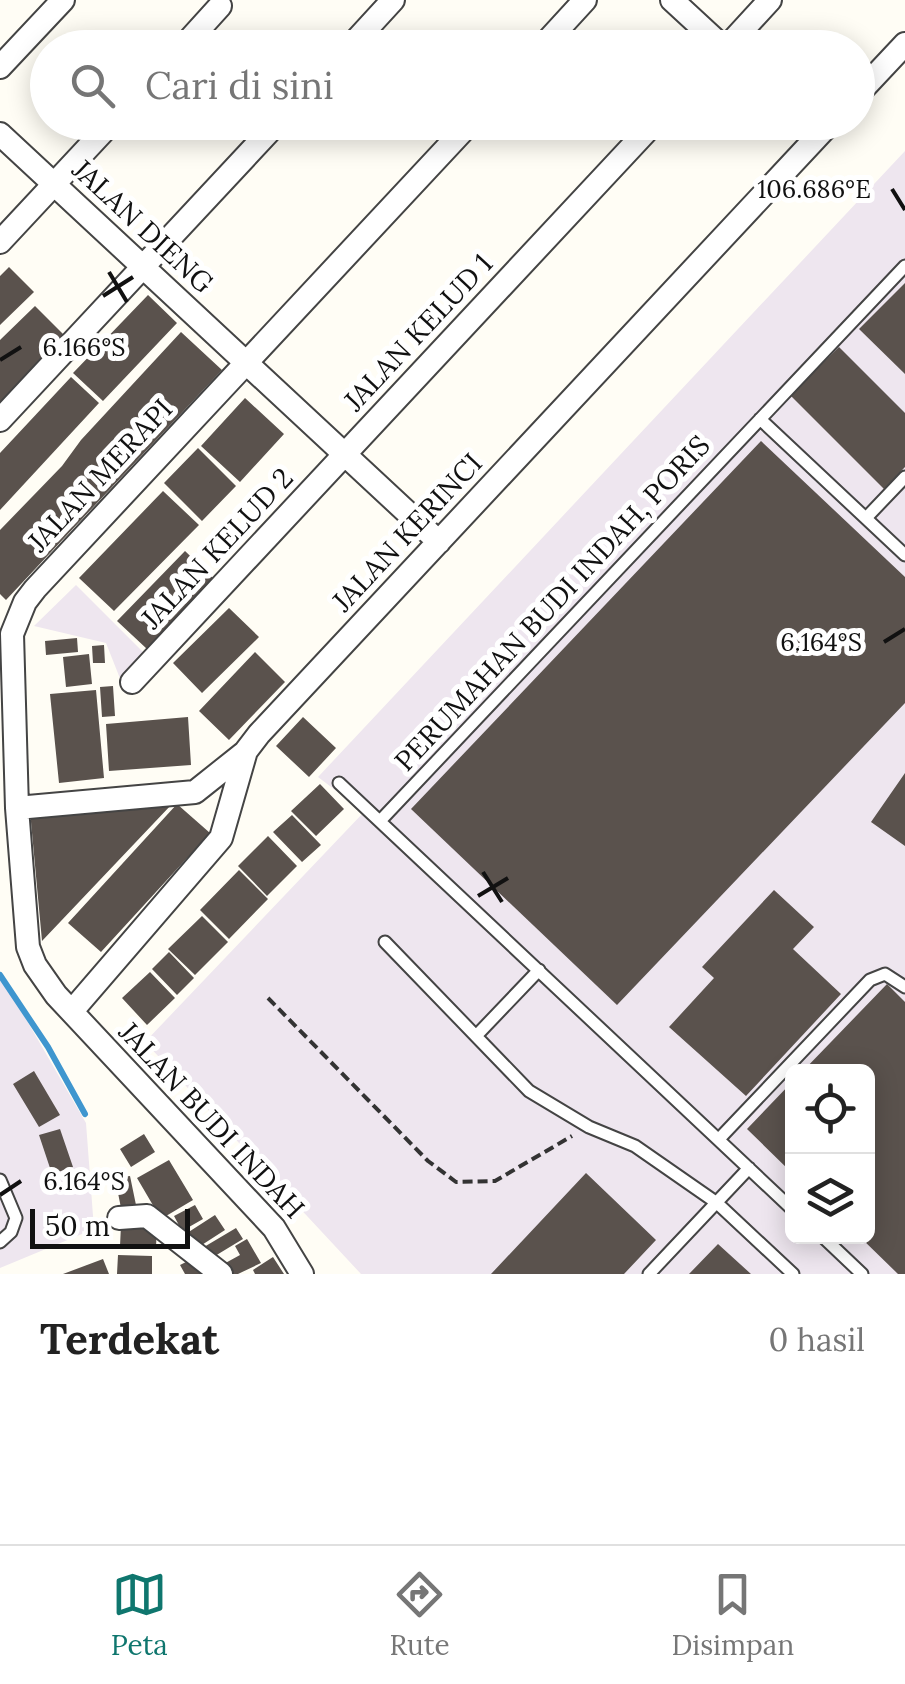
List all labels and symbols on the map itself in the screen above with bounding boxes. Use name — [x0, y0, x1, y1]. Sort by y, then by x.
street label: JALAN DIENG — [64, 151, 221, 301]
text: 106.686°E — [757, 173, 871, 205]
street label: JALAN KELUD 1 — [335, 246, 500, 419]
text: 6.166°S — [43, 331, 125, 363]
street label: JALAN MERAPI — [19, 391, 180, 560]
street label: PERUMAHAN BUDI INDAH, PORIS — [387, 428, 717, 778]
street label: JALAN KERINCI — [324, 445, 490, 619]
street label: JALAN KELUD 2 — [133, 460, 301, 637]
text: 6.164°S — [780, 626, 862, 658]
street label: JALAN BUDI INDAH — [111, 1013, 313, 1226]
text: 6.164°S — [43, 1165, 125, 1197]
scale bar — [30, 1204, 190, 1248]

